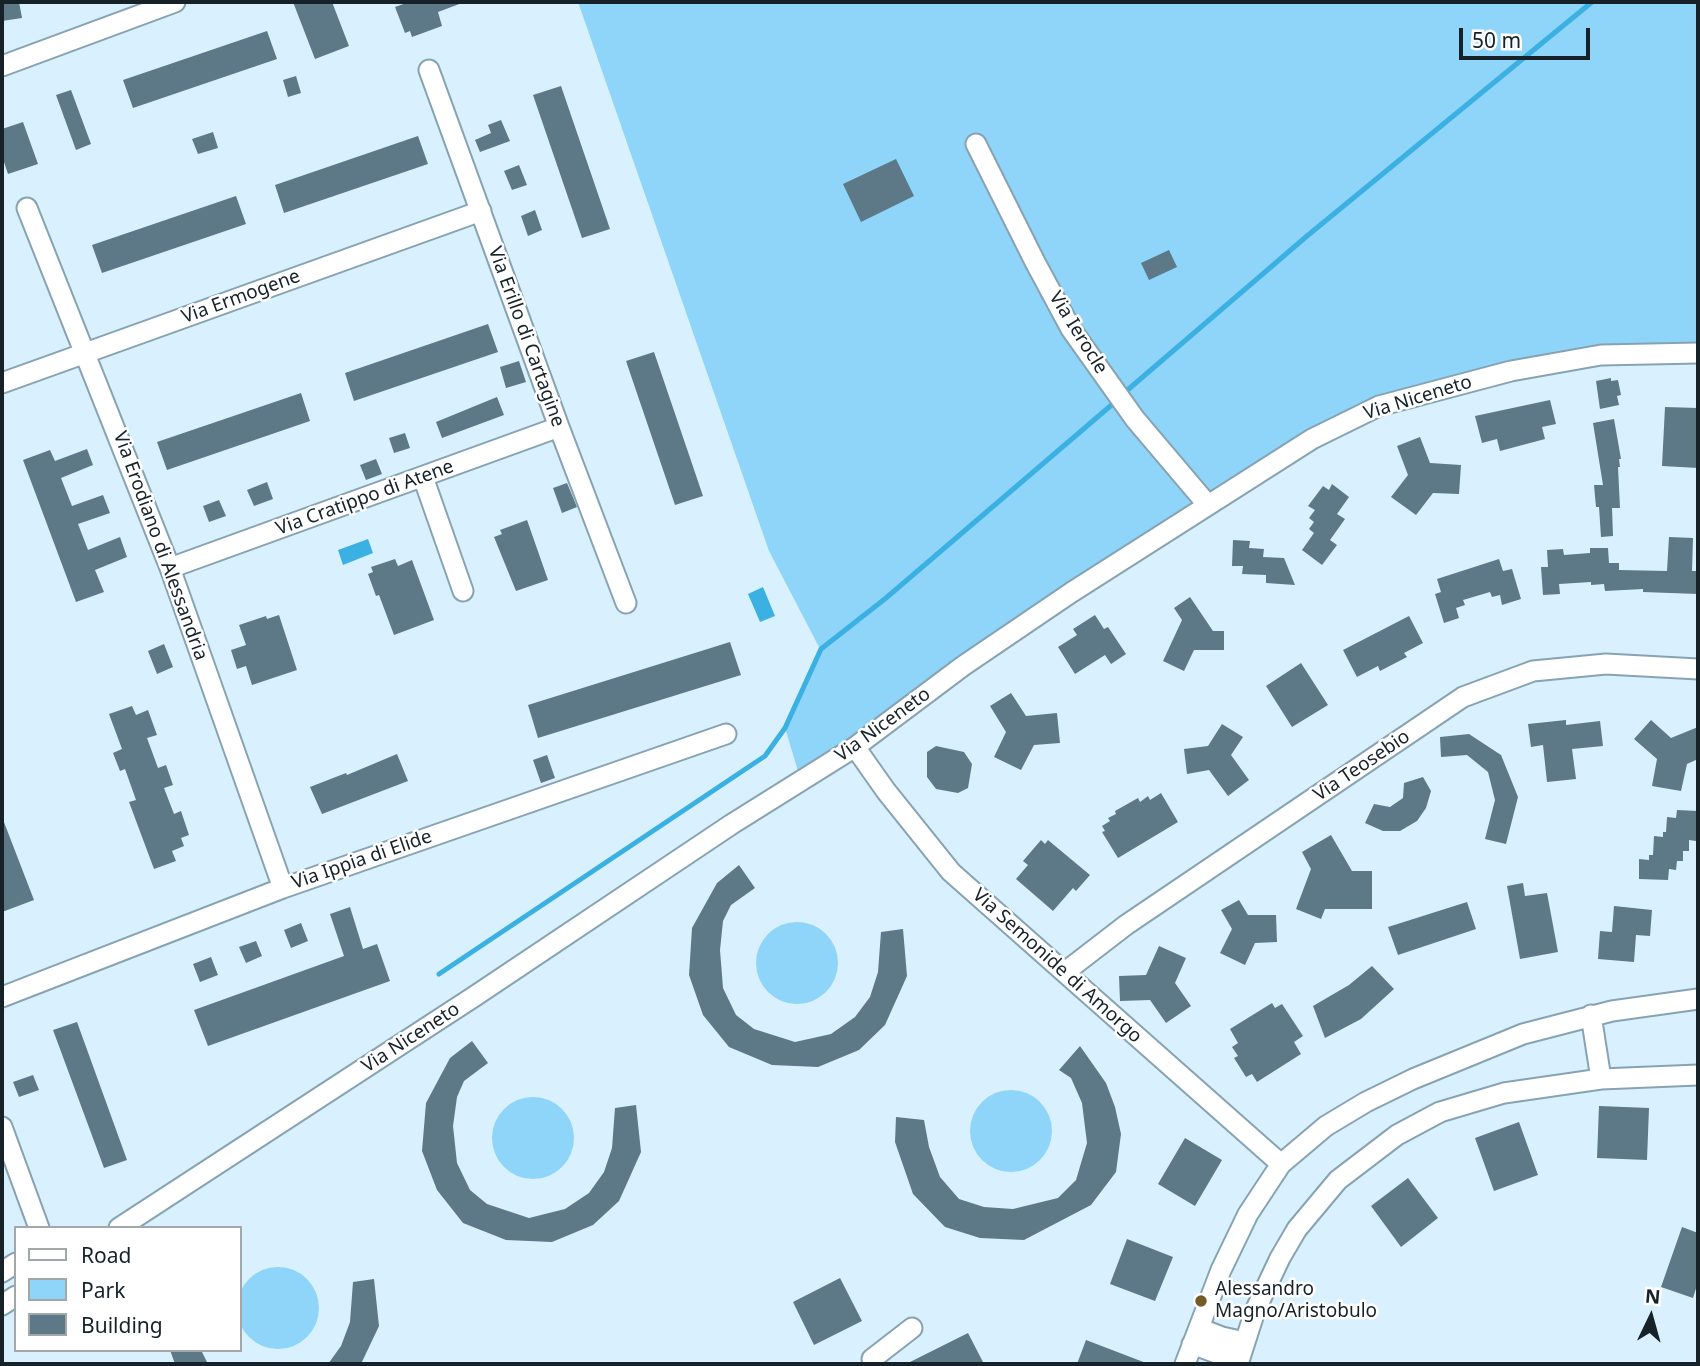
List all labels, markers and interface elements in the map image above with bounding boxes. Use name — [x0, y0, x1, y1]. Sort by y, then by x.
scale bar — [1462, 14, 1593, 58]
text: 50 m — [1472, 26, 1521, 54]
street label: Via Erillo di Cartagine — [483, 244, 569, 430]
street label: Via Ermogene — [179, 265, 303, 329]
street label: Via Ierocle — [1044, 288, 1112, 378]
street label: Via Niceneto — [1361, 371, 1475, 425]
street label: Via Erodiano di Alessandria — [108, 428, 212, 664]
street label: Via Cratippo di Atene — [273, 455, 457, 541]
street label: Via Niceneto — [831, 683, 935, 767]
street label: Via Teosebio — [1310, 725, 1414, 807]
street label: Via Ippia di Elide — [289, 825, 435, 895]
street label: Via Semonide di Amorgo — [968, 884, 1146, 1048]
street label: Via Niceneto — [358, 998, 464, 1078]
legend — [14, 1226, 242, 1352]
text: Road — [81, 1241, 131, 1269]
text: Park — [81, 1276, 125, 1304]
place label: Alessandro Magno/Aristobulo — [1215, 1279, 1377, 1323]
north arrow — [1616, 1282, 1686, 1352]
text: N — [1644, 1282, 1662, 1310]
marker: Alessandro Magno/Aristobulo — [1193, 1293, 1209, 1309]
text: Building — [81, 1311, 163, 1339]

